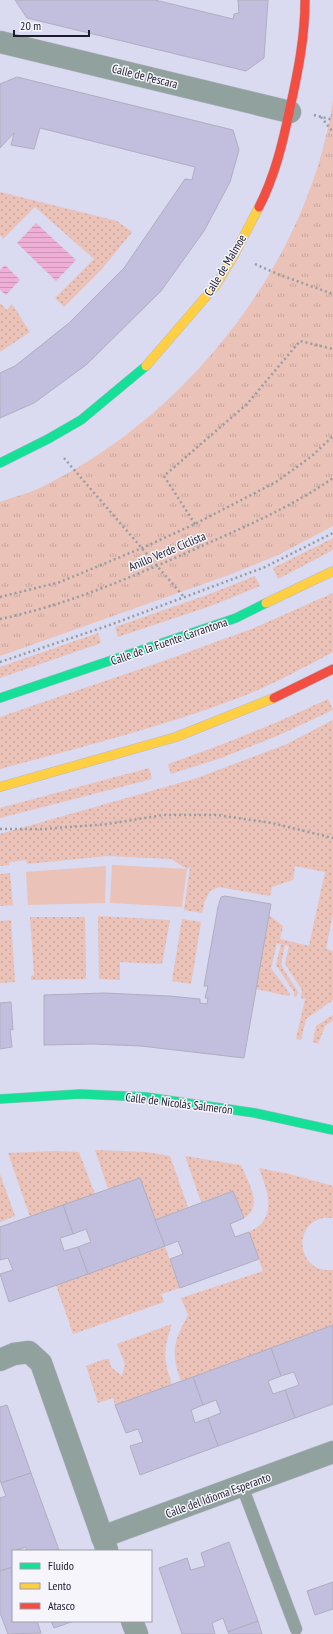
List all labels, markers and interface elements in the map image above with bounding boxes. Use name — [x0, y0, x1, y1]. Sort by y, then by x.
scale bar — [14, 12, 89, 38]
text: 20 m — [20, 18, 41, 33]
street label: Calle de Pescara — [111, 61, 180, 91]
street label: Calle de Malmoe — [201, 231, 249, 298]
street label: Anillo Verde Ciclista — [126, 528, 208, 574]
street label: Calle de la Fuente Carrantona — [109, 614, 229, 668]
street label: Calle de Nicolás Salmerón — [125, 1089, 233, 1117]
street label: Calle del Idioma Esperanto — [163, 1469, 273, 1521]
legend — [12, 1550, 152, 1622]
text: Fluido — [48, 1558, 74, 1573]
text: Lento — [48, 1578, 71, 1593]
text: Atasco — [48, 1598, 75, 1613]

